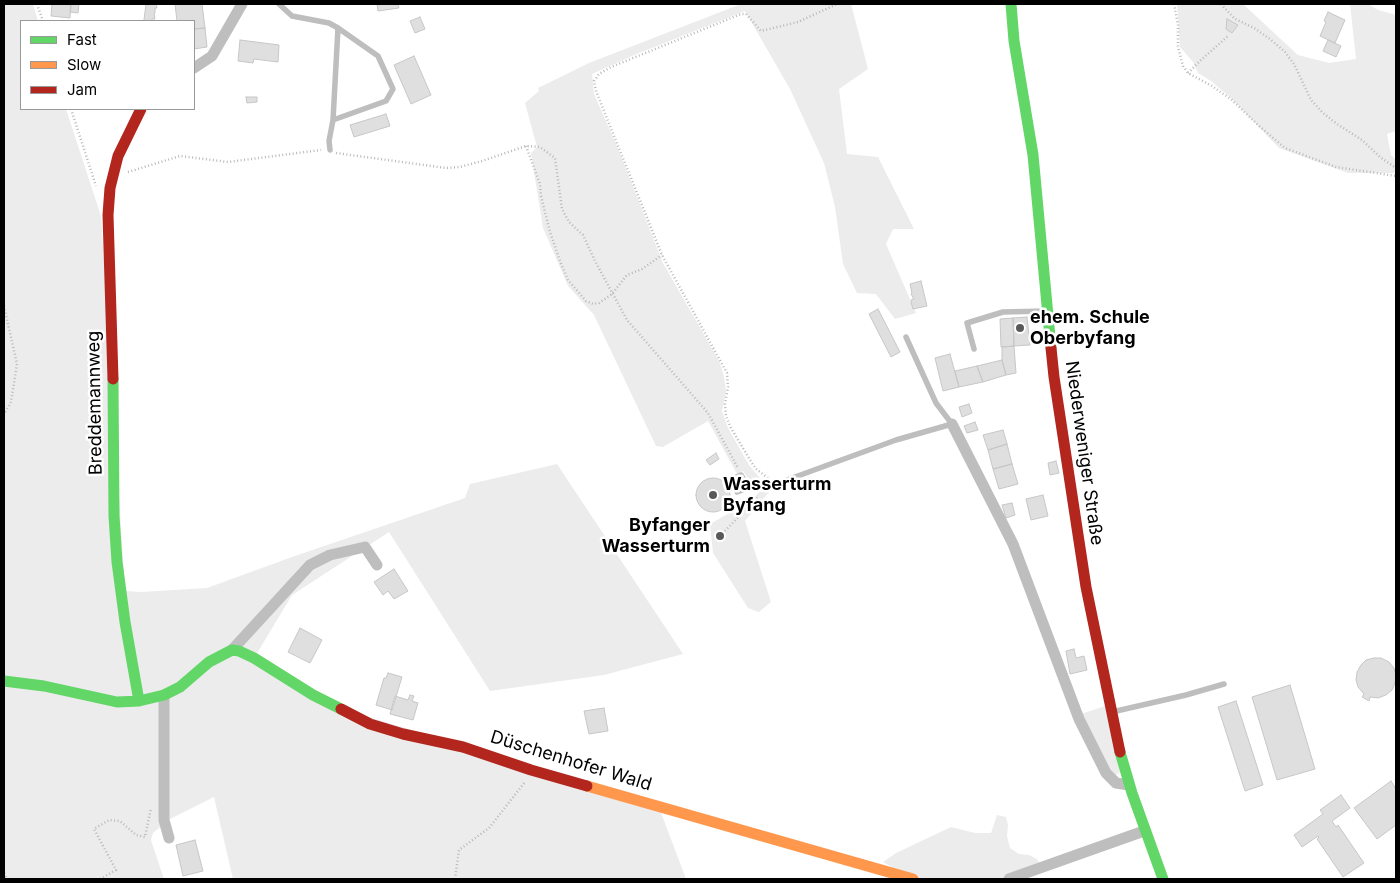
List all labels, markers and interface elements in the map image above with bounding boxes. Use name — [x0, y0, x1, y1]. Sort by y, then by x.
legend — [20, 20, 195, 110]
text: Fast — [67, 30, 97, 49]
text: Slow — [67, 55, 101, 74]
text: Jam — [67, 80, 97, 99]
place label: ehem. Schule Oberbyfang — [1030, 307, 1150, 350]
marker: ehem. Schule Oberbyfang — [1014, 322, 1026, 334]
street label: Breddemannweg — [83, 331, 107, 475]
street label: Niederweniger Straße — [1060, 359, 1108, 547]
place label: Wasserturm Byfang — [723, 474, 831, 516]
marker: Wasserturm Byfang — [707, 489, 719, 501]
place label: Byfanger Wasserturm — [602, 515, 710, 558]
marker: Byfanger Wasserturm — [714, 530, 726, 542]
street label: Düschenhofer Wald — [488, 726, 654, 796]

